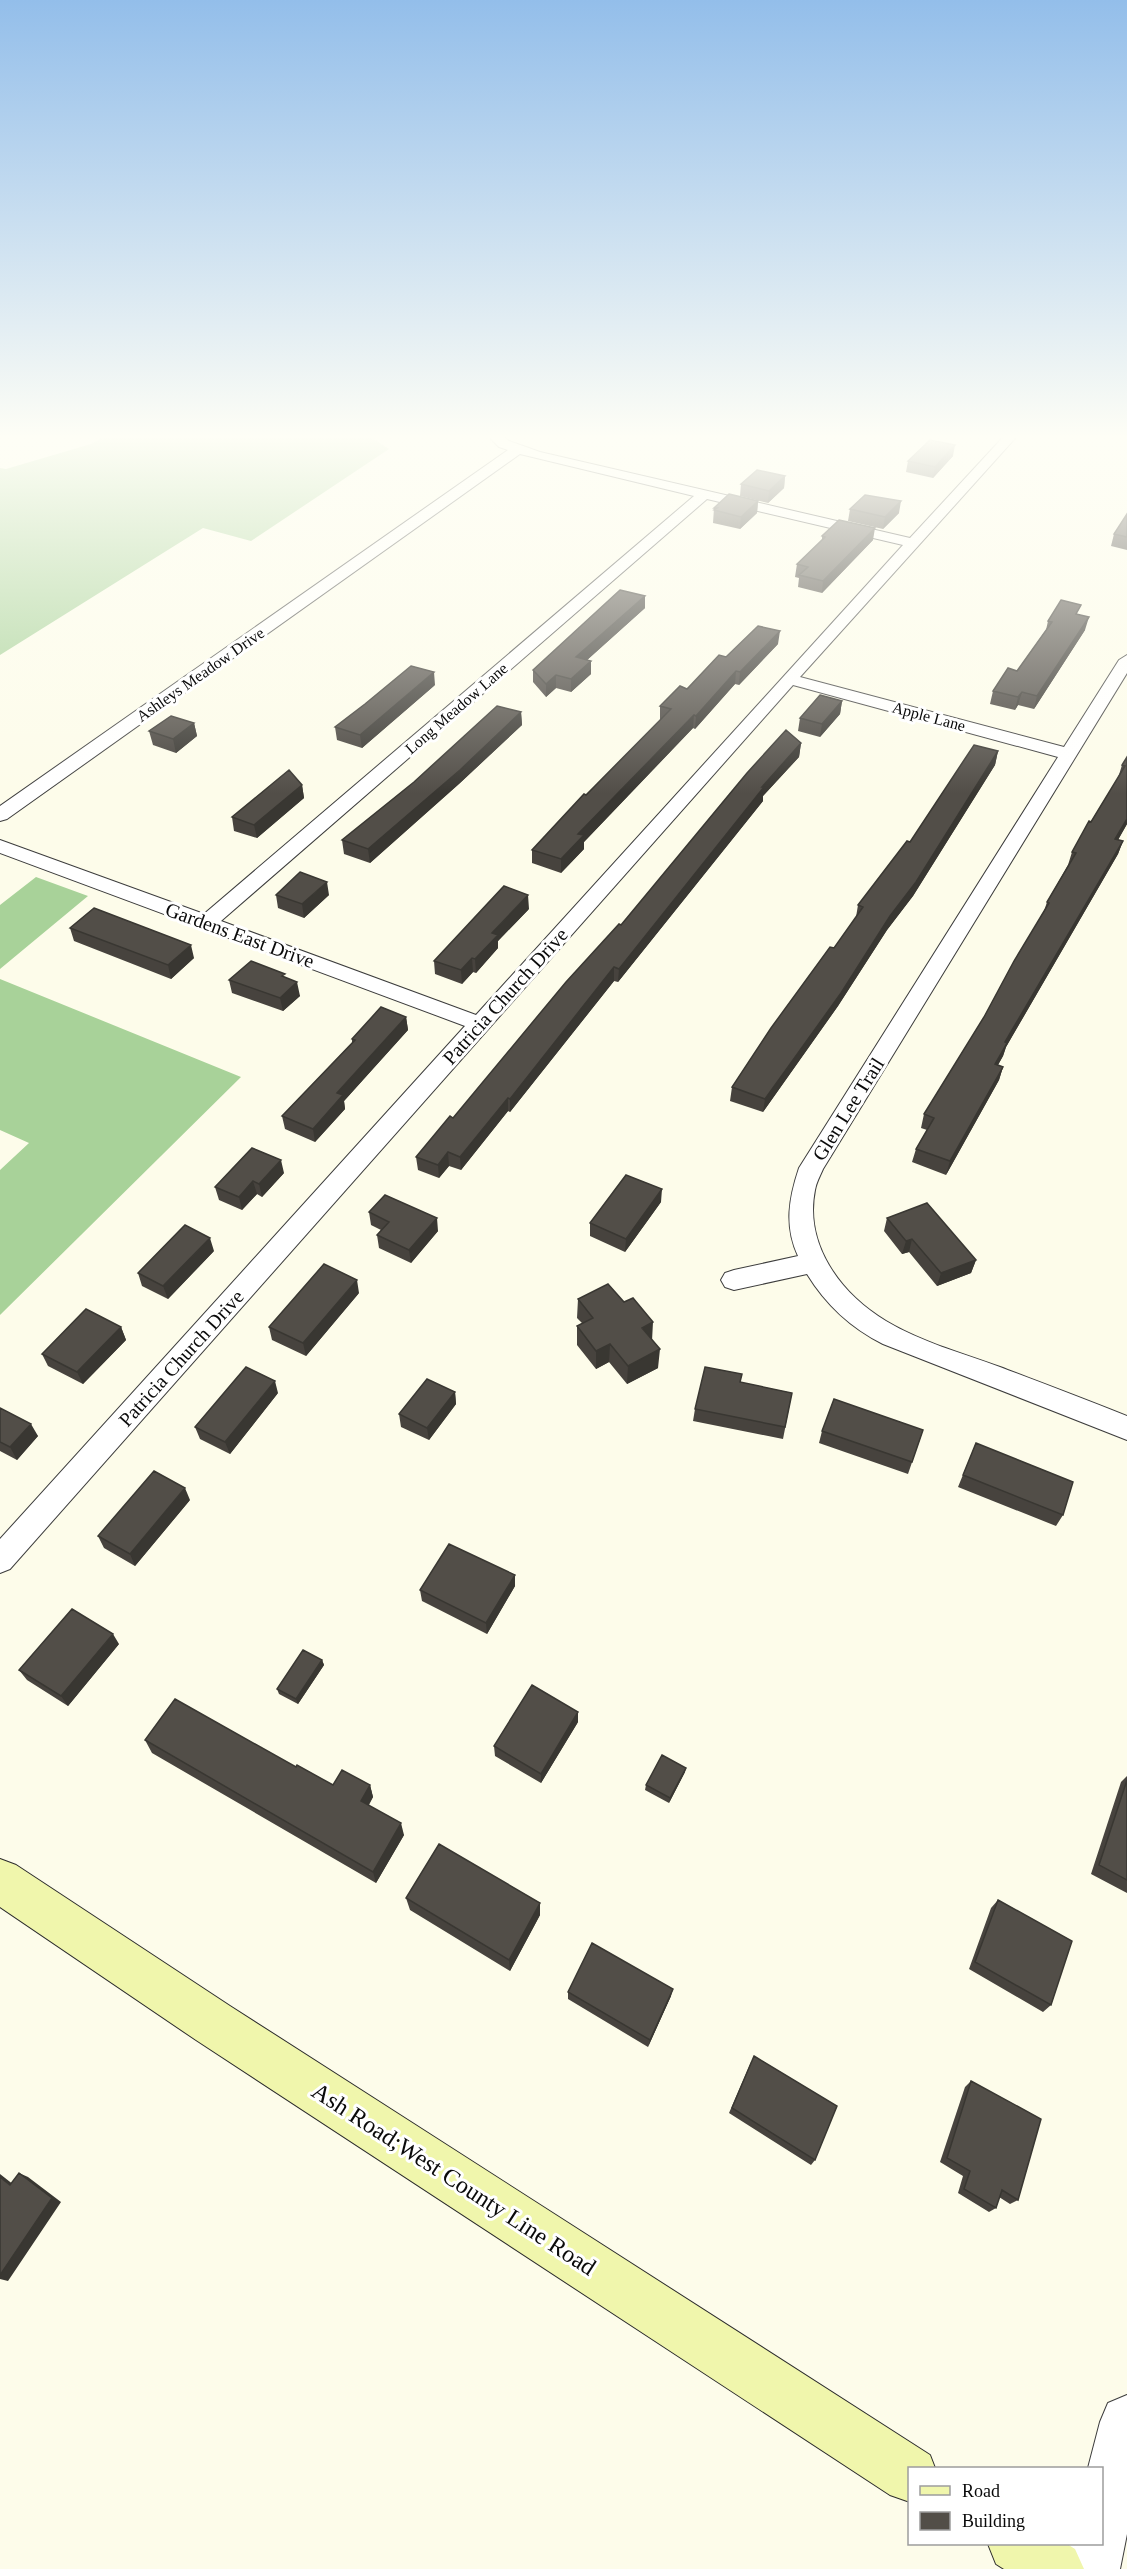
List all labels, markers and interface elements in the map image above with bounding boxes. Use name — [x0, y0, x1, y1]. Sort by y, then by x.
street label: Ashleys Meadow Drive — [133, 624, 268, 726]
street label: Long Meadow Lane — [402, 659, 512, 758]
street label: Apple Lane — [890, 699, 967, 735]
street label: Gardens East Drive — [163, 898, 317, 972]
street label: Patricia Church Drive — [438, 923, 572, 1069]
street label: Glen Lee Trail — [808, 1053, 888, 1164]
street label: Patricia Church Drive — [114, 1285, 248, 1431]
street label: Ash Road;West County Line Road — [307, 2077, 601, 2281]
legend — [908, 2467, 1103, 2545]
text: Road — [962, 2481, 1000, 2501]
text: Building — [962, 2511, 1025, 2531]

